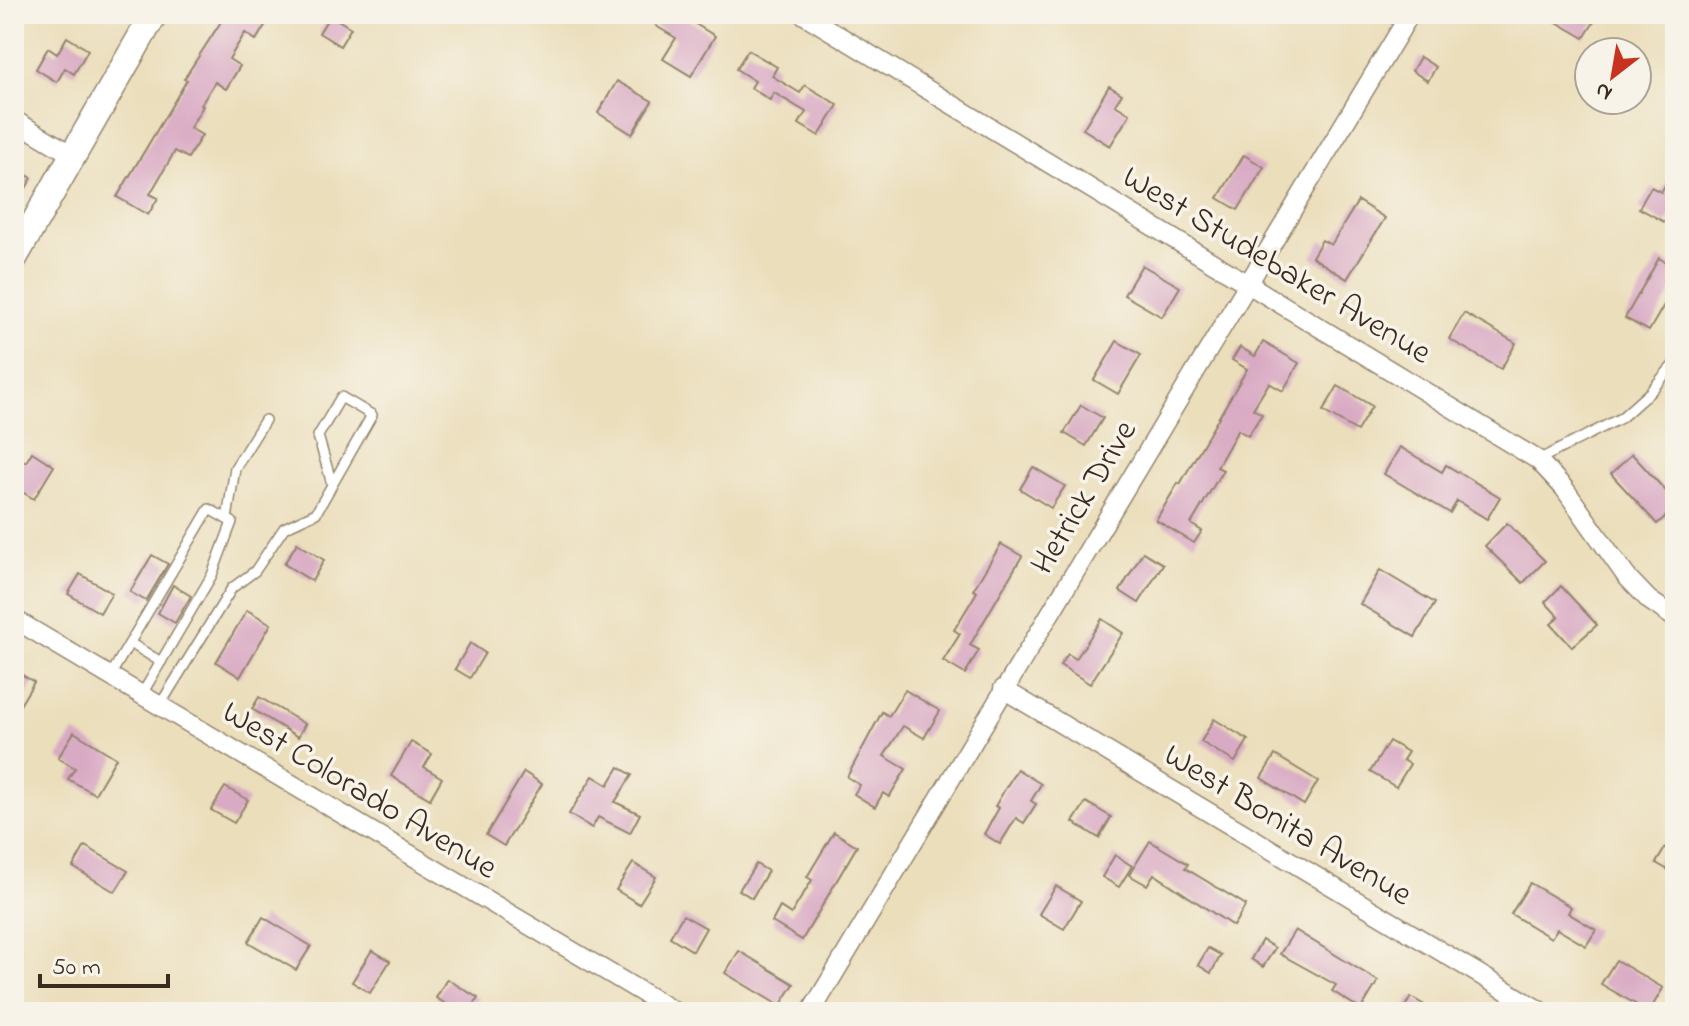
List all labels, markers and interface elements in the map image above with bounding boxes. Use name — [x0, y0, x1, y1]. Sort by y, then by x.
north arrow — [1573, 36, 1653, 116]
text: N — [1590, 73, 1619, 108]
street label: West Studebaker Avenue — [1112, 154, 1441, 379]
street label: Hetrick Drive — [1020, 411, 1152, 585]
street label: West Colorado Avenue — [212, 689, 507, 894]
street label: West Bonita Avenue — [1153, 732, 1421, 921]
scale bar — [40, 938, 168, 988]
text: 50 m — [52, 951, 101, 986]

